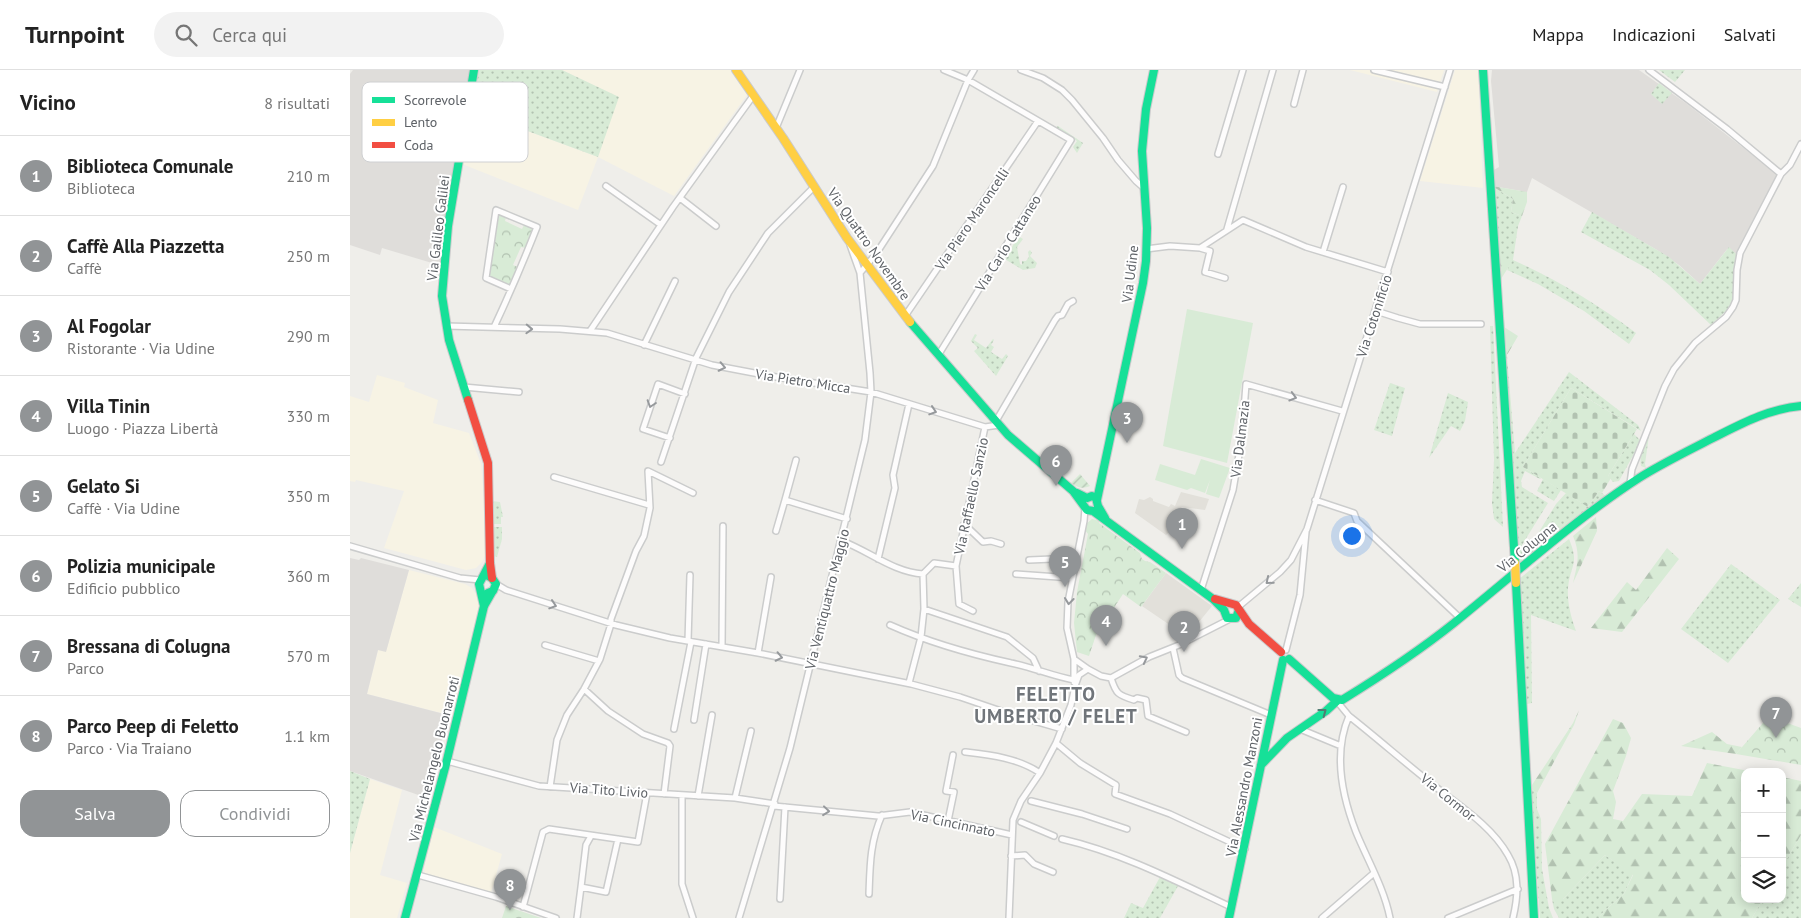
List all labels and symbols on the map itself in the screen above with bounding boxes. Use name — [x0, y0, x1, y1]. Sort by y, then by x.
legend — [362, 82, 528, 162]
text: Scorrevole — [404, 91, 467, 109]
text: Lento — [404, 113, 437, 131]
text: Coda — [404, 136, 434, 154]
street label: Via Piero Maroncelli — [930, 164, 1013, 275]
street label: Via Galileo Galilei — [422, 174, 453, 283]
street label: Via Quattro Novembre — [823, 183, 915, 304]
street label: Via Carlo Cattaneo — [971, 191, 1045, 295]
street label: Via Udine — [1117, 244, 1142, 305]
street label: Via Cotonificio — [1352, 272, 1396, 361]
one-way arrow — [526, 323, 534, 334]
one-way arrow — [717, 361, 726, 372]
street label: Via Pietro Micca — [753, 364, 852, 397]
one-way arrow — [1288, 391, 1296, 401]
one-way arrow — [647, 399, 657, 407]
street label: Via Dalmazia — [1226, 399, 1254, 480]
pin: 3 — [1111, 402, 1143, 443]
one-way arrow — [928, 406, 937, 416]
street label: Via Raffaello Sanzio — [950, 436, 992, 557]
pin: 6 — [1040, 445, 1072, 486]
pin: 1 — [1166, 508, 1198, 549]
street label: Via Colugna — [1493, 518, 1560, 577]
your location — [1339, 523, 1365, 549]
street label: Via Ventiquattro Maggio — [801, 527, 853, 672]
pin: 5 — [1049, 546, 1081, 587]
one-way arrow — [1265, 576, 1274, 585]
one-way arrow — [1064, 597, 1075, 605]
one-way arrow — [548, 599, 556, 609]
pin: 4 — [1090, 605, 1122, 646]
pin: 2 — [1168, 611, 1200, 652]
one-way arrow — [774, 651, 783, 662]
one-way arrow — [1139, 655, 1148, 666]
street label: Via Michelangelo Buonarroti — [404, 674, 463, 845]
district label: FELETTO UMBERTO / FELET — [974, 682, 1138, 728]
pin: 7 — [1760, 697, 1792, 738]
one-way arrow — [1317, 710, 1326, 718]
street label: Via Alessandro Manzoni — [1221, 716, 1266, 859]
street label: Via Cormor — [1416, 769, 1479, 825]
street label: Via Tito Livio — [568, 778, 649, 802]
one-way arrow — [822, 805, 830, 816]
street label: Via Cincinnato — [908, 805, 997, 841]
pin: 8 — [494, 869, 526, 910]

